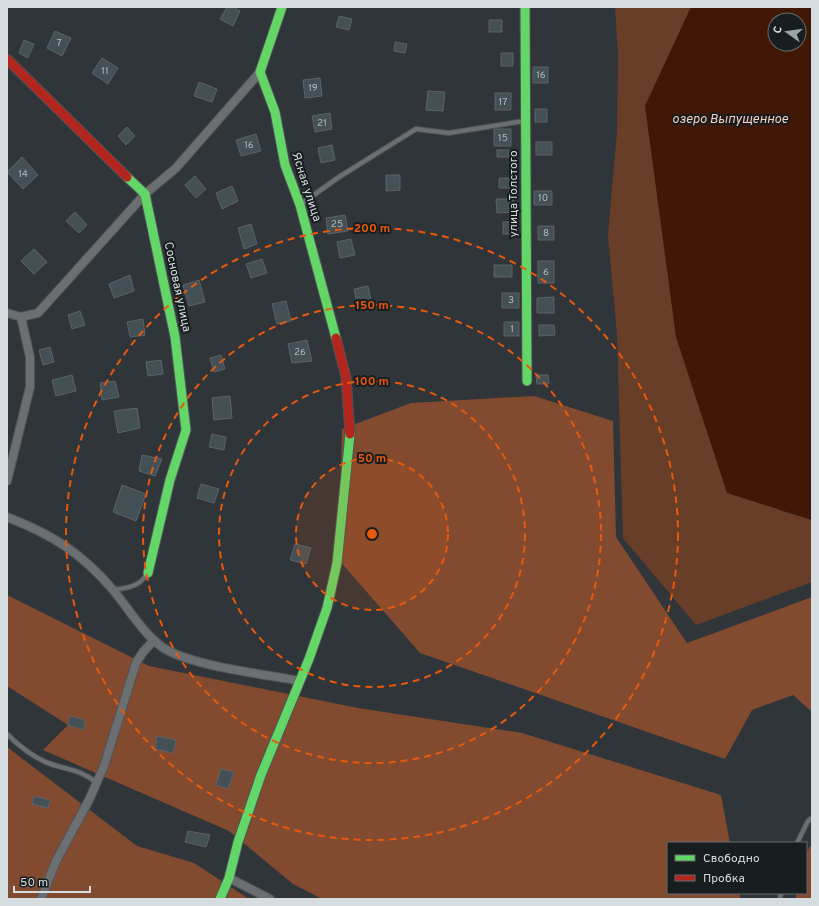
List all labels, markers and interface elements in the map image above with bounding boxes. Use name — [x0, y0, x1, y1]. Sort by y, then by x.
north arrow — [767, 12, 807, 52]
text: С — [771, 25, 786, 35]
house number: 7 — [56, 37, 62, 50]
house number: 11 — [101, 65, 109, 78]
house number: 16 — [536, 69, 546, 82]
house number: 19 — [308, 82, 318, 95]
house number: 17 — [499, 96, 507, 109]
water label: озеро Выпущенное — [672, 112, 788, 128]
house number: 21 — [317, 117, 327, 130]
house number: 15 — [498, 132, 508, 145]
house number: 16 — [244, 139, 254, 152]
street label: Ясная улица — [287, 150, 325, 224]
street label: улица Толстого — [506, 150, 522, 238]
house number: 14 — [18, 168, 28, 181]
house number: 10 — [538, 192, 548, 205]
house number: 25 — [331, 218, 343, 231]
text: 200 m — [354, 221, 390, 237]
house number: 8 — [543, 227, 549, 240]
street label: Сосновая улица — [160, 240, 194, 334]
house number: 6 — [543, 266, 549, 279]
house number: 3 — [508, 294, 514, 307]
text: 150 m — [355, 298, 389, 314]
house number: 1 — [510, 323, 514, 336]
house number: 26 — [294, 346, 306, 359]
text: 100 m — [355, 374, 389, 390]
text: 50 m — [358, 451, 386, 467]
centre of rings — [365, 527, 379, 541]
legend — [667, 842, 807, 894]
text: Свободно — [703, 851, 760, 867]
scale bar — [14, 868, 90, 894]
text: Пробка — [703, 871, 745, 887]
text: 50 m — [20, 875, 48, 891]

